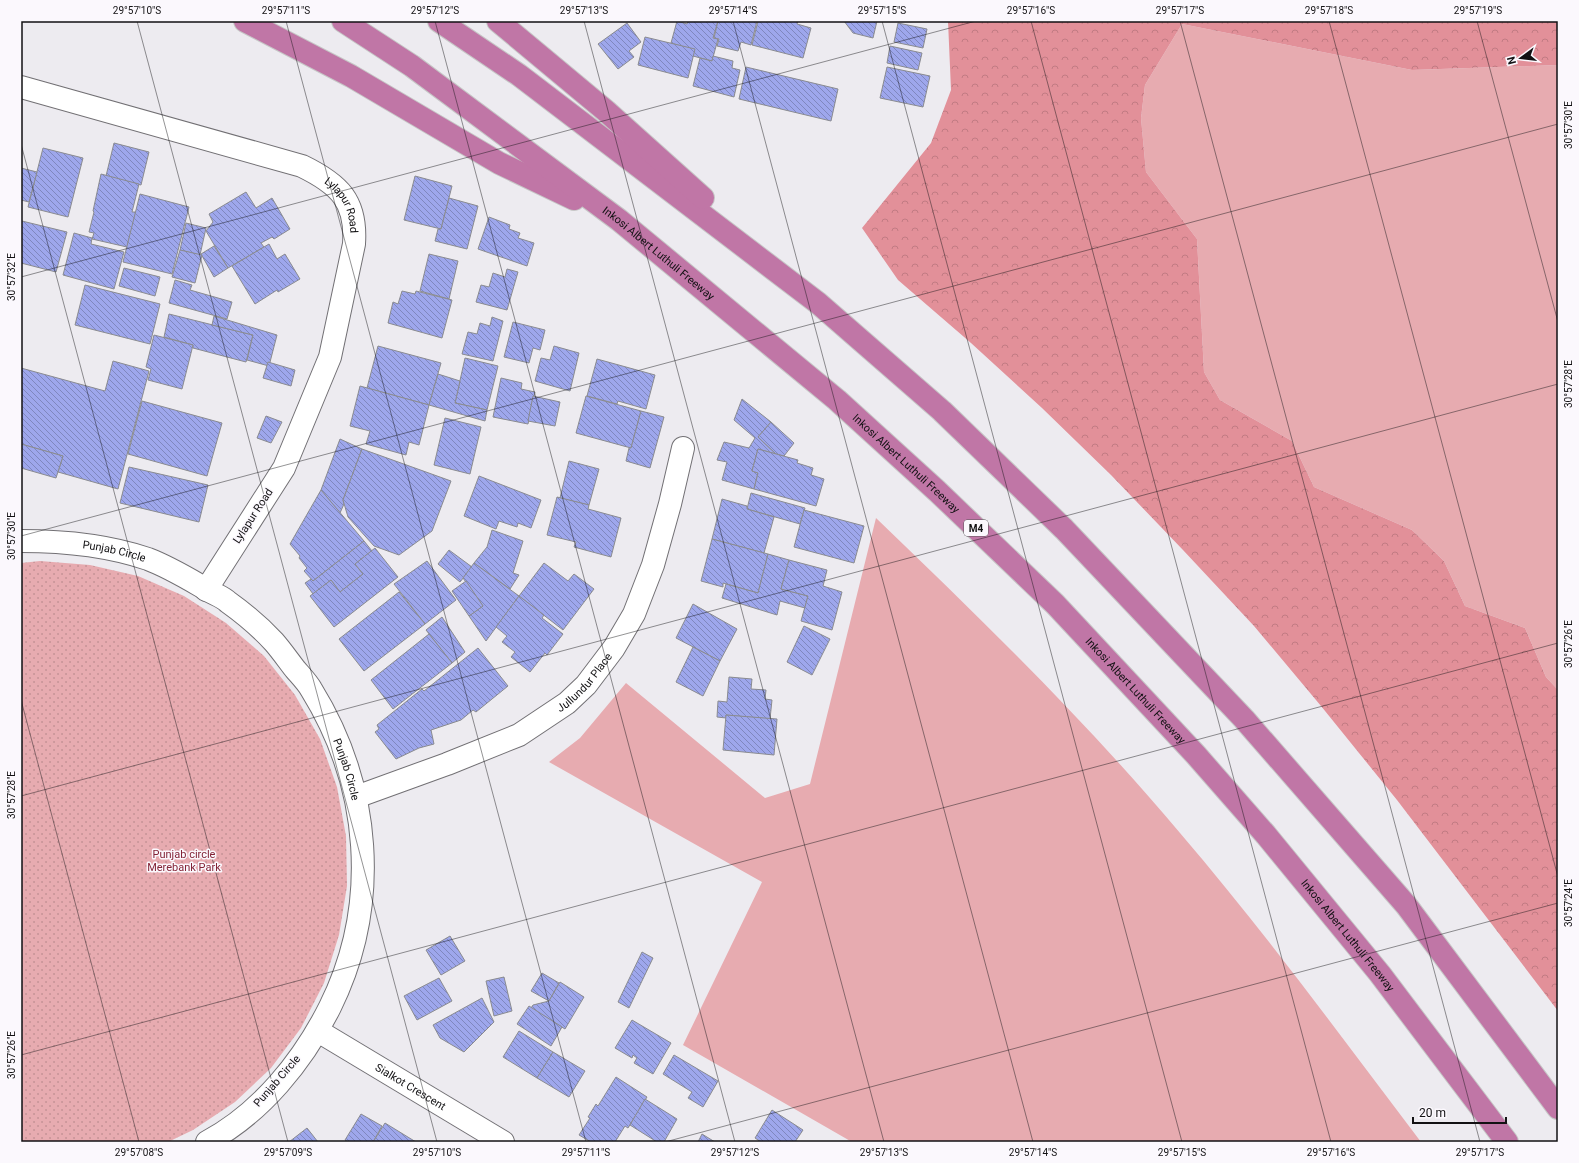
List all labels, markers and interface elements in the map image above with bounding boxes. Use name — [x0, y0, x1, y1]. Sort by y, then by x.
text: 29°57'10"S — [113, 5, 161, 16]
text: 29°57'11"S — [262, 5, 310, 16]
text: 29°57'12"S — [411, 5, 459, 16]
text: 29°57'13"S — [560, 5, 608, 16]
text: 29°57'14"S — [709, 5, 757, 16]
text: 29°57'15"S — [858, 5, 906, 16]
text: 29°57'16"S — [1007, 5, 1055, 16]
text: 29°57'17"S — [1156, 5, 1204, 16]
text: 29°57'18"S — [1305, 5, 1353, 16]
text: 29°57'19"S — [1454, 5, 1502, 16]
north arrow — [1501, 38, 1541, 78]
text: N — [1504, 55, 1519, 66]
text: 30°57'30"E — [1563, 101, 1574, 149]
street label: Lylapur Road — [322, 174, 361, 233]
street label: Inkosi Albert Luthuli Freeway — [600, 204, 718, 303]
text: 30°57'32"E — [6, 253, 17, 301]
text: 30°57'28"E — [1563, 360, 1574, 408]
street label: Inkosi Albert Luthuli Freeway — [850, 411, 963, 516]
street label: Lylapur Road — [230, 486, 276, 546]
text: 30°57'30"E — [6, 512, 17, 560]
road number: M4 — [964, 520, 988, 536]
street label: Punjab Circle — [82, 538, 148, 564]
text: 30°57'26"E — [1563, 620, 1574, 668]
street label: Inkosi Albert Luthuli Freeway — [1083, 635, 1189, 747]
street label: Jullundur Place — [554, 650, 615, 714]
street label: Punjab Circle — [331, 736, 362, 802]
text: 30°57'28"E — [6, 771, 17, 819]
park label: Punjab circle Merebank Park — [147, 848, 221, 874]
street label: Inkosi Albert Luthuli Freeway — [1298, 877, 1398, 994]
text: 30°57'24"E — [1563, 879, 1574, 927]
text: 30°57'26"E — [6, 1031, 17, 1079]
street label: Punjab Circle — [251, 1052, 303, 1110]
street label: Sialkot Crescent — [373, 1060, 448, 1113]
scale bar — [1413, 1099, 1506, 1125]
text: 20 m — [1419, 1106, 1446, 1120]
text: 29°57'08"S — [115, 1147, 163, 1158]
text: 29°57'09"S — [264, 1147, 312, 1158]
text: 29°57'10"S — [413, 1147, 461, 1158]
text: 29°57'11"S — [562, 1147, 610, 1158]
text: 29°57'12"S — [711, 1147, 759, 1158]
text: 29°57'13"S — [860, 1147, 908, 1158]
text: 29°57'14"S — [1009, 1147, 1057, 1158]
text: 29°57'15"S — [1158, 1147, 1206, 1158]
text: 29°57'16"S — [1307, 1147, 1355, 1158]
text: 29°57'17"S — [1456, 1147, 1504, 1158]

